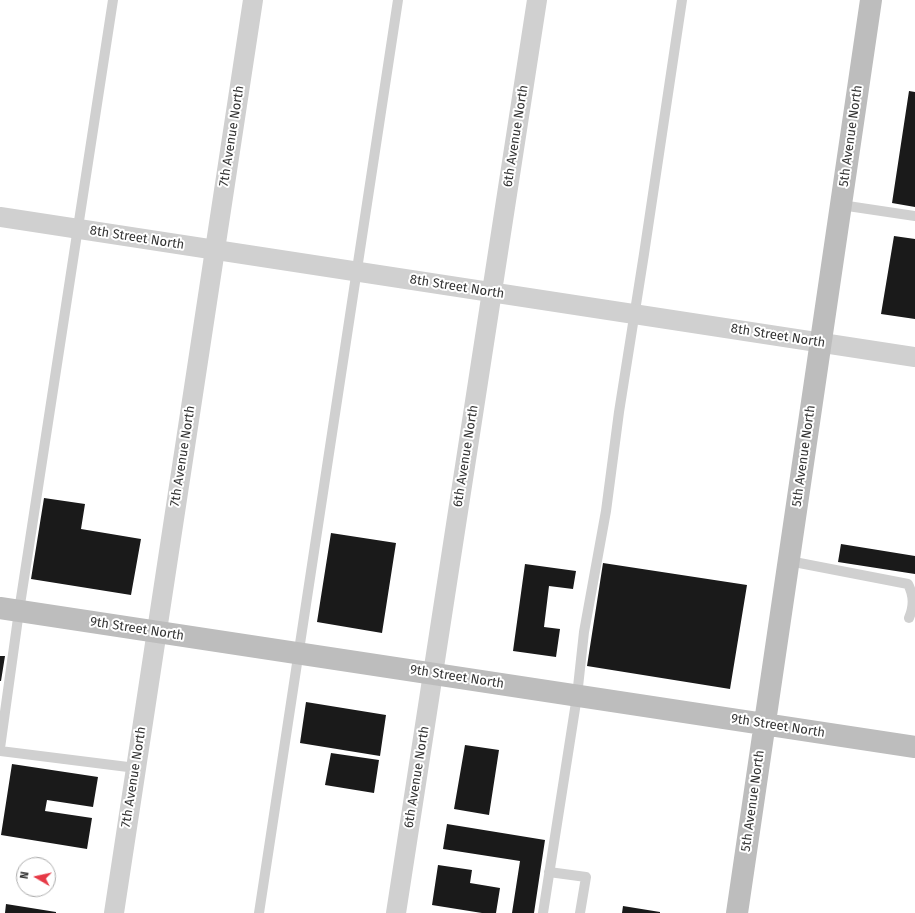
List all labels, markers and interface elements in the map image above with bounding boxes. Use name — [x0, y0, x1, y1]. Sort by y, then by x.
street label: 7th Avenue North — [216, 84, 248, 188]
street label: 6th Avenue North — [500, 84, 532, 188]
street label: 5th Avenue North — [836, 84, 866, 188]
street label: 8th Street North — [89, 223, 185, 253]
street label: 8th Street North — [409, 272, 505, 302]
street label: 8th Street North — [730, 321, 826, 351]
street label: 7th Avenue North — [167, 404, 199, 508]
street label: 6th Avenue North — [450, 404, 482, 508]
street label: 5th Avenue North — [789, 404, 819, 508]
street label: 9th Street North — [89, 614, 185, 644]
street label: 9th Street North — [409, 662, 505, 692]
street label: 9th Street North — [730, 711, 826, 741]
street label: 7th Avenue North — [118, 725, 150, 829]
street label: 6th Avenue North — [401, 725, 433, 829]
street label: 5th Avenue North — [738, 749, 768, 853]
north arrow — [16, 857, 56, 897]
text: N — [18, 871, 32, 880]

